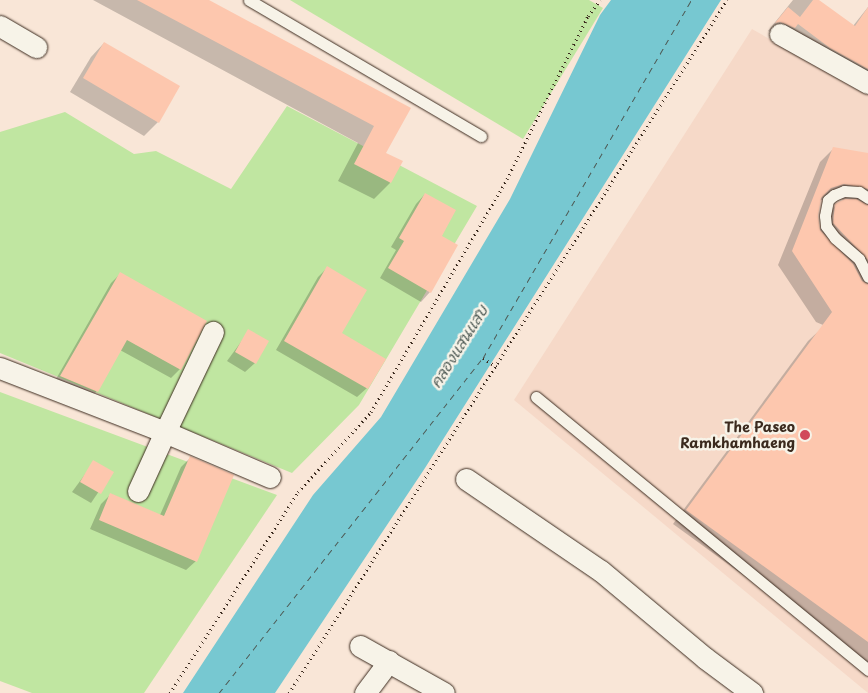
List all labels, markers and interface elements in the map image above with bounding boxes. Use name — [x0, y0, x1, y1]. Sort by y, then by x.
water label: คลองแสนแสบ — [426, 302, 490, 390]
place label: The Paseo Ramkhamhaeng — [680, 419, 795, 452]
marker: The Paseo Ramkhamhaeng — [799, 429, 811, 441]

